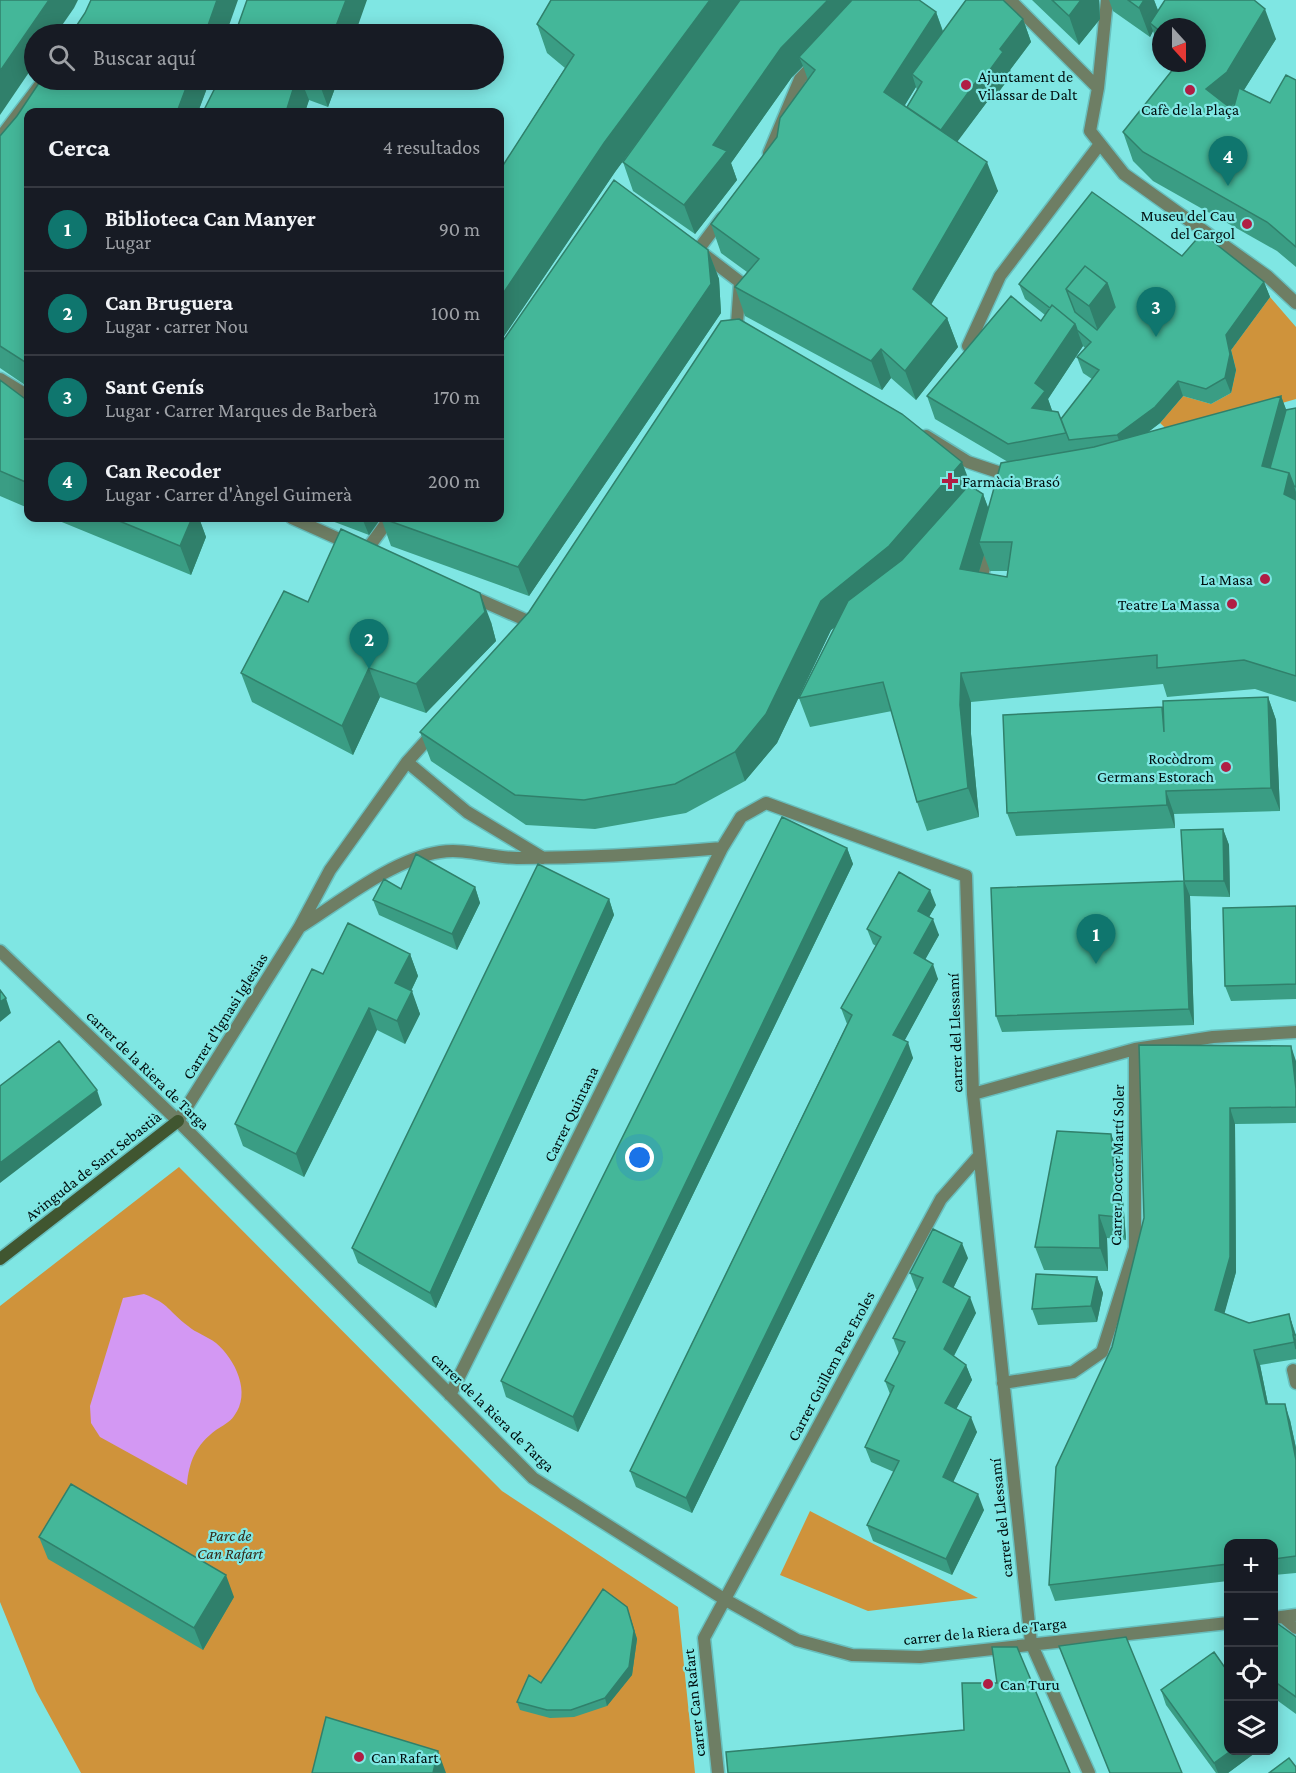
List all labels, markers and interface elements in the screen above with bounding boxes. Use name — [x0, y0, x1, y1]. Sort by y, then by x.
north arrow — [1152, 18, 1206, 72]
search box — [24, 24, 504, 90]
icon: search — [45, 41, 78, 74]
text: Buscar aquí — [93, 45, 195, 70]
place label: Ajuntament de Vilassar de Dalt — [978, 68, 1078, 103]
marker: Ajuntament de Vilassar de Dalt — [959, 78, 973, 92]
marker: Cafè de la Plaça — [1183, 83, 1197, 97]
place label: Cafè de la Plaça — [1141, 101, 1240, 119]
text: Cerca — [48, 133, 110, 162]
text: 4 resultados — [383, 136, 480, 158]
pin: 4 — [1208, 136, 1248, 186]
text: Biblioteca Can Manyer — [105, 206, 316, 231]
place label: Museu del Cau del Cargol — [1141, 207, 1236, 243]
marker: Museu del Cau del Cargol — [1240, 217, 1254, 231]
text: 1 — [64, 218, 71, 240]
text: 90 m — [439, 218, 480, 240]
text: Lugar — [105, 231, 151, 253]
pin: 3 — [1136, 288, 1176, 337]
text: Can Bruguera — [105, 290, 233, 315]
text: 2 — [62, 302, 73, 324]
text: 100 m — [431, 302, 480, 324]
text: Lugar · carrer Nou — [105, 315, 248, 337]
text: Sant Genís — [105, 374, 204, 399]
text: 3 — [63, 386, 72, 408]
text: 170 m — [433, 386, 480, 408]
text: Lugar · Carrer Marques de Barberà — [105, 399, 377, 421]
text: Can Recoder — [105, 458, 221, 483]
text: 4 — [62, 470, 73, 492]
text: 200 m — [428, 470, 480, 492]
place label: Farmàcia Brasó — [962, 473, 1060, 490]
marker: Farmàcia Brasó — [943, 474, 957, 488]
text: Lugar · Carrer d'Àngel Guimerà — [105, 483, 352, 505]
place label: La Masa — [1200, 571, 1254, 588]
marker: La Masa — [1258, 572, 1272, 586]
place label: Teatre La Massa — [1118, 596, 1221, 613]
marker: Teatre La Massa — [1225, 597, 1239, 611]
pin: 2 — [350, 620, 388, 669]
place label: Rocòdrom Germans Estorach — [1097, 750, 1214, 785]
marker: Rocòdrom Germans Estorach — [1219, 760, 1233, 774]
pin: 1 — [1076, 914, 1116, 964]
street label: Carrer d'Ignasi Iglesias — [179, 950, 272, 1083]
street label: carrer del Llessamí — [944, 972, 966, 1093]
street label: carrer de la Riera de Targa — [82, 1007, 213, 1134]
street label: Carrer Quintana — [541, 1063, 602, 1165]
street label: Carrer Doctor Martí Soler — [1107, 1084, 1127, 1246]
street label: Avinguda de Sant Sebastià — [22, 1107, 165, 1225]
your location — [625, 1143, 654, 1172]
street label: Carrer Guillem Pere Eroles — [784, 1288, 878, 1444]
street label: carrer de la Riera de Targa — [427, 1349, 558, 1476]
street label: carrer del Llessamí — [986, 1457, 1016, 1578]
park label: Parc de Can Rafart — [197, 1527, 263, 1563]
map controls — [1224, 1539, 1278, 1755]
button: + — [1224, 1539, 1278, 1593]
button: − — [1224, 1593, 1278, 1647]
street label: carrer de la Riera de Targa — [902, 1614, 1068, 1649]
street label: carrer Can Rafart — [680, 1647, 708, 1758]
button: locate — [1224, 1647, 1278, 1701]
place label: Can Turu — [1000, 1676, 1060, 1693]
marker: Can Turu — [981, 1677, 995, 1691]
button: layers — [1224, 1701, 1278, 1755]
place label: Can Rafart — [371, 1749, 439, 1766]
marker: Can Rafart — [352, 1750, 366, 1764]

